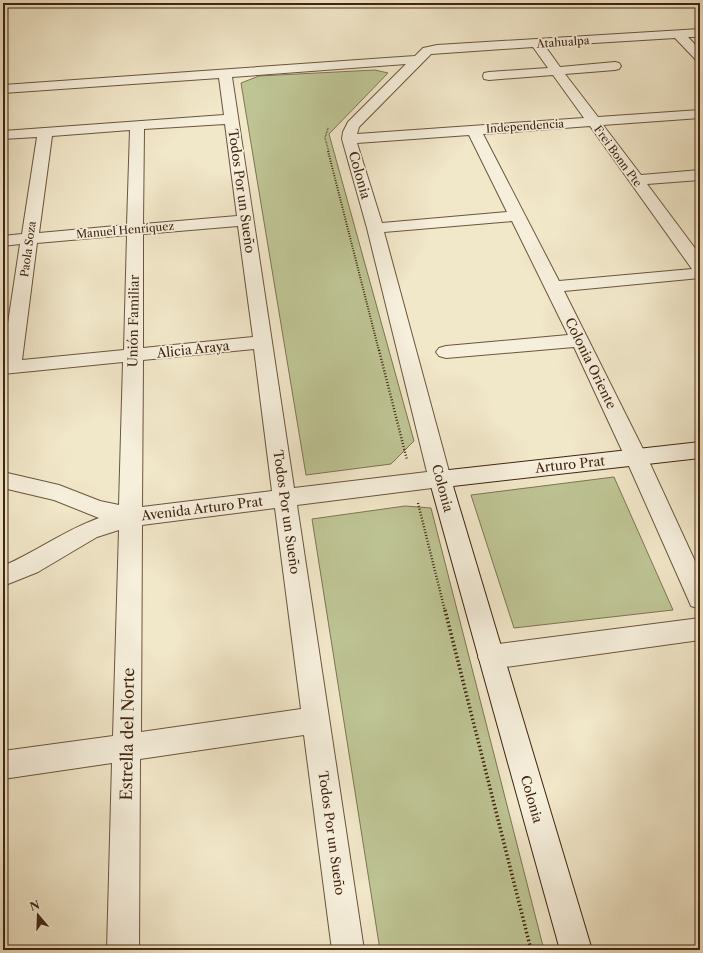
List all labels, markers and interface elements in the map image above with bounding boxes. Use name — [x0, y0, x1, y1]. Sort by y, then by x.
street label: Atahualpa — [535, 33, 590, 51]
street label: Independencia — [485, 116, 565, 136]
street label: Frei Bonn Pte — [591, 123, 645, 189]
street label: Todos Por un Sueño — [225, 128, 259, 254]
street label: Colonia — [346, 149, 374, 201]
street label: Manuel Henríquez — [75, 219, 175, 241]
street label: Paola Soza — [17, 220, 39, 278]
street label: Unión Familiar — [124, 274, 142, 367]
street label: Colonia Oriente — [562, 315, 620, 411]
street label: Alicia Araya — [155, 337, 230, 361]
street label: Todos Por un Sueño — [270, 449, 304, 575]
street label: Arturo Prat — [533, 452, 606, 476]
street label: Colonia — [429, 462, 457, 514]
street label: Avenida Arturo Prat — [139, 493, 264, 524]
street label: Estrella del Norte — [116, 667, 138, 801]
street label: Todos Por un Sueño — [315, 770, 349, 896]
street label: Colonia — [518, 773, 546, 825]
north arrow — [18, 895, 58, 935]
text: N — [28, 897, 42, 914]

